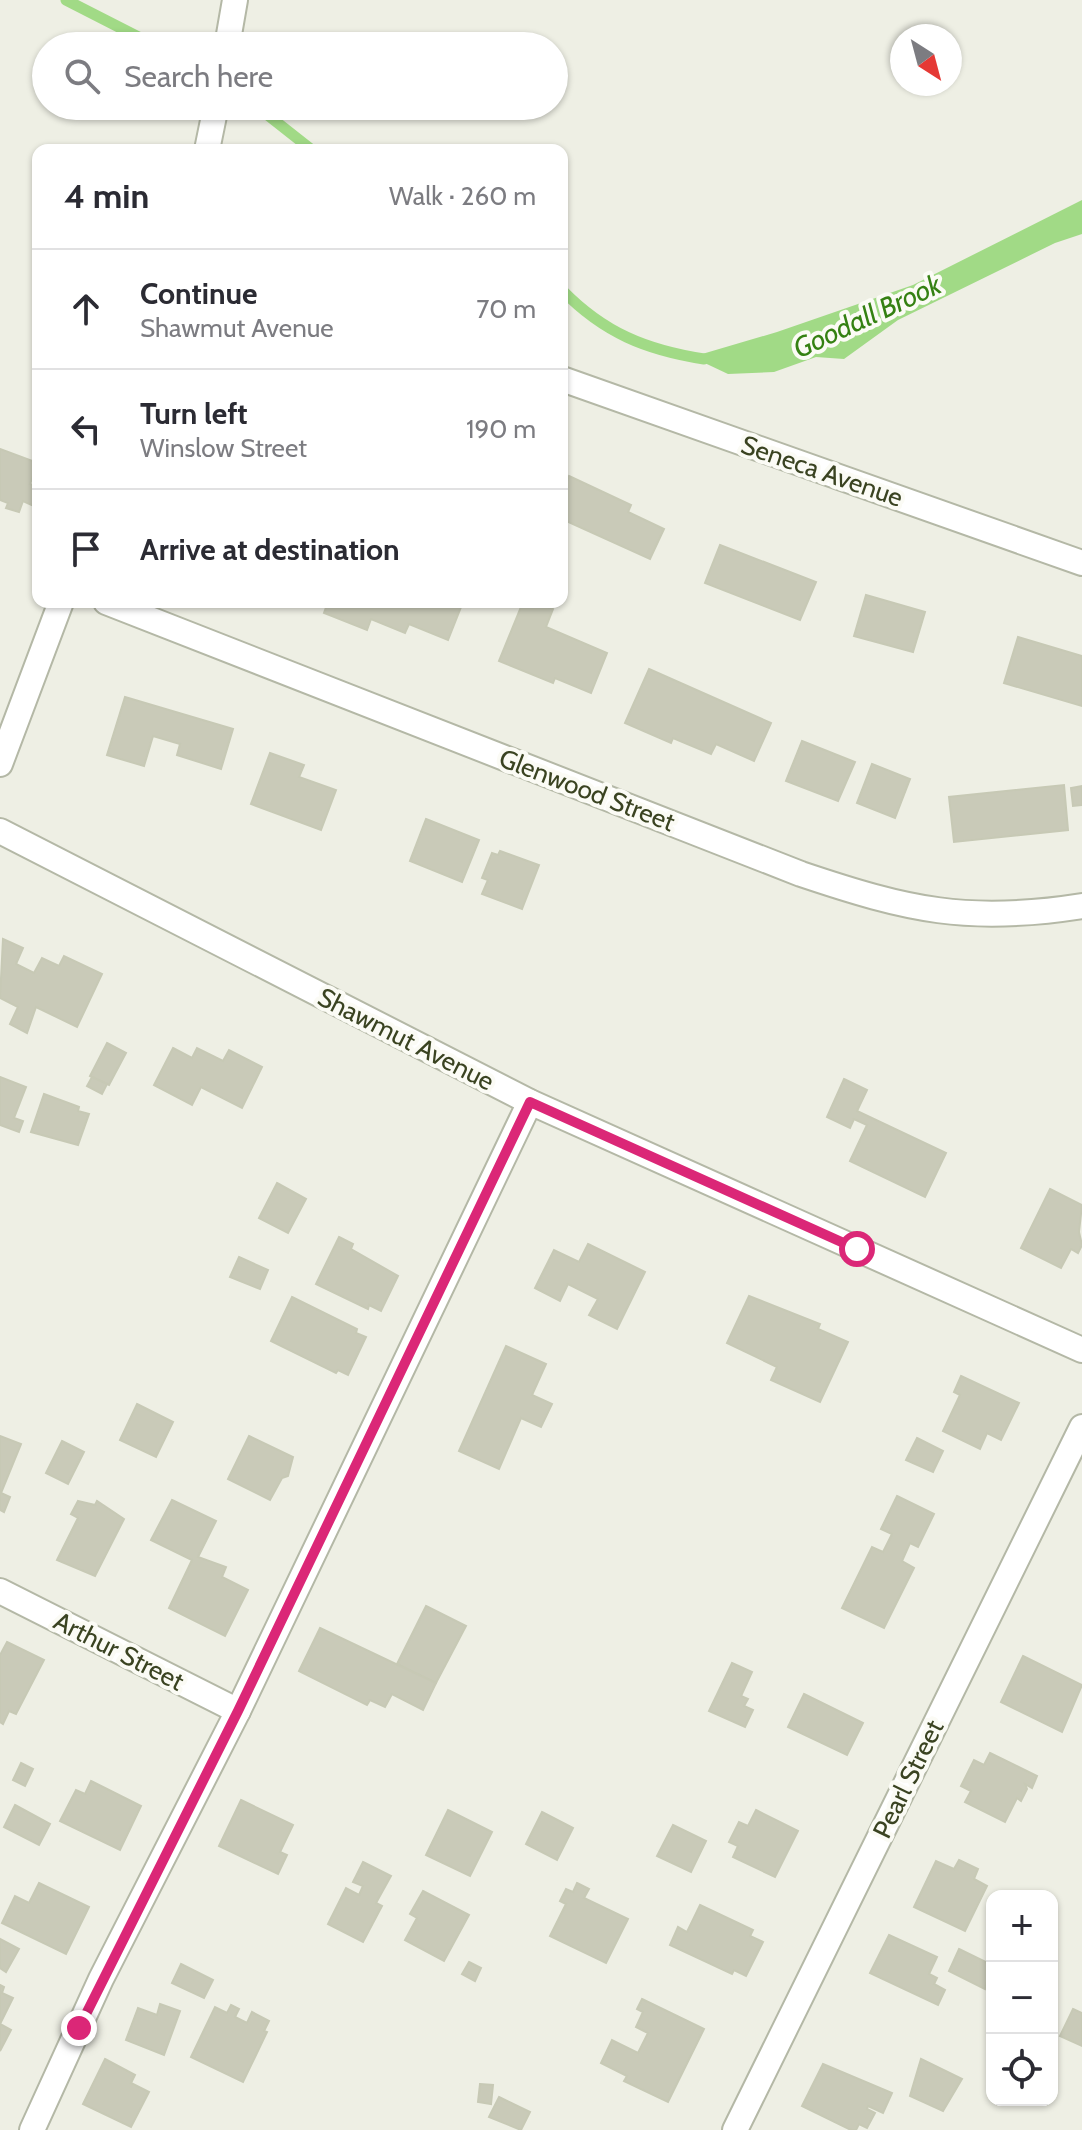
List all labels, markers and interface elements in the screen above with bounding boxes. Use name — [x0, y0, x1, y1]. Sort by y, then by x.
north arrow — [890, 24, 962, 96]
search box — [32, 32, 568, 120]
icon: search — [60, 54, 104, 98]
text: Search here — [124, 58, 273, 95]
text: 4 min — [64, 175, 149, 217]
text: Walk · 260 m — [389, 180, 536, 212]
water label: Goodall Brook — [788, 266, 947, 365]
text: Continue — [140, 275, 257, 312]
icon: ahead — [64, 287, 108, 331]
text: 70 m — [476, 293, 536, 325]
text: Shawmut Avenue — [140, 312, 334, 344]
text: Turn left — [140, 395, 248, 432]
icon: left — [64, 407, 108, 451]
text: 190 m — [466, 413, 536, 445]
street label: Seneca Avenue — [737, 428, 907, 514]
text: Winslow Street — [140, 432, 307, 464]
icon: arrive — [64, 527, 108, 571]
text: Arrive at destination — [140, 531, 400, 568]
street label: Glenwood Street — [495, 742, 679, 838]
street label: Shawmut Avenue — [312, 981, 500, 1097]
route start — [839, 1231, 875, 1267]
street label: Arthur Street — [49, 1605, 190, 1698]
street label: Pearl Street — [866, 1715, 950, 1843]
map controls — [986, 1890, 1058, 2106]
button: + — [986, 1890, 1058, 1962]
button: − — [986, 1962, 1058, 2034]
route end — [61, 2010, 97, 2046]
button: locate — [986, 2034, 1058, 2106]

